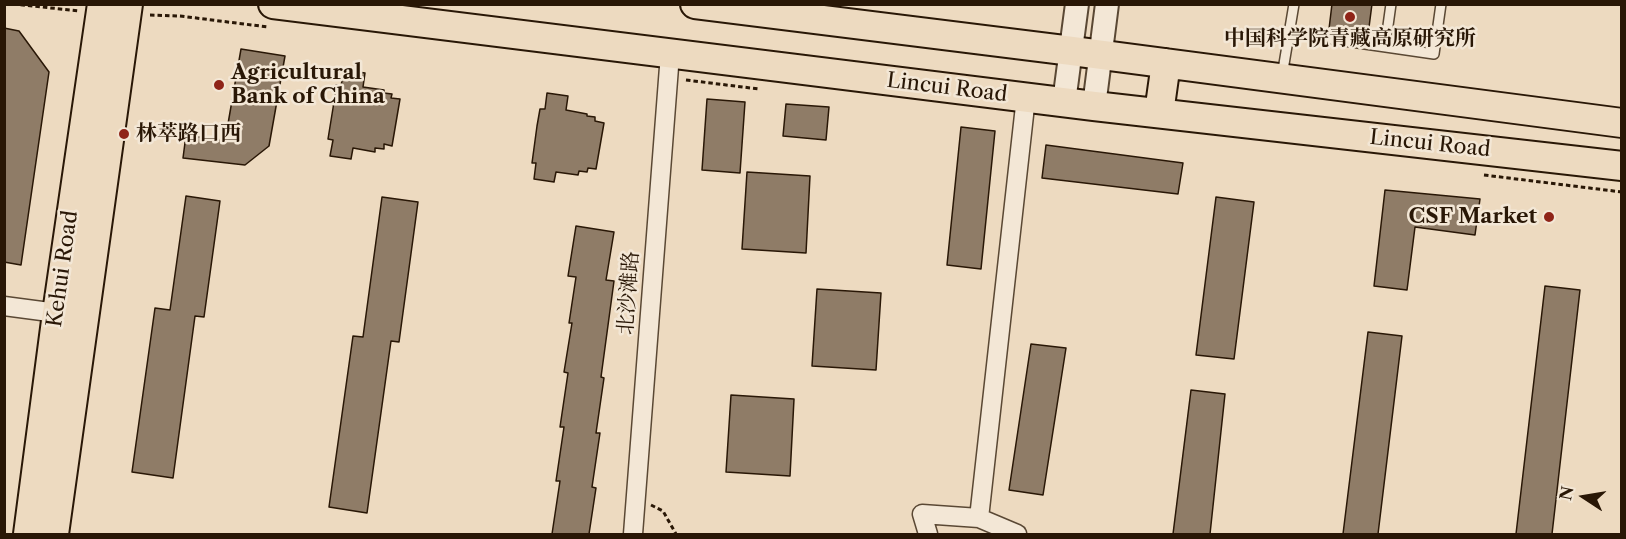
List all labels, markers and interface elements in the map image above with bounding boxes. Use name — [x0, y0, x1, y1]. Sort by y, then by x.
marker: 中国科学院青藏高原研究所 — [1343, 10, 1357, 24]
place label: 中国科学院青藏高原研究所 — [1224, 26, 1476, 52]
place label: Agricultural Bank of China — [231, 60, 385, 110]
street label: Lincui Road — [885, 68, 1009, 108]
marker: Agricultural Bank of China — [212, 78, 226, 92]
place label: 林萃路口西 — [136, 121, 241, 147]
street label: Lincui Road — [1368, 125, 1492, 163]
marker: 林萃路口西 — [117, 127, 131, 141]
place label: CSF Market — [1408, 204, 1537, 230]
street label: Kehui Road — [42, 209, 84, 329]
marker: CSF Market — [1542, 210, 1556, 224]
street label: 北沙滩路 — [614, 250, 644, 336]
north arrow — [1554, 467, 1614, 527]
text: N — [1555, 484, 1578, 502]

